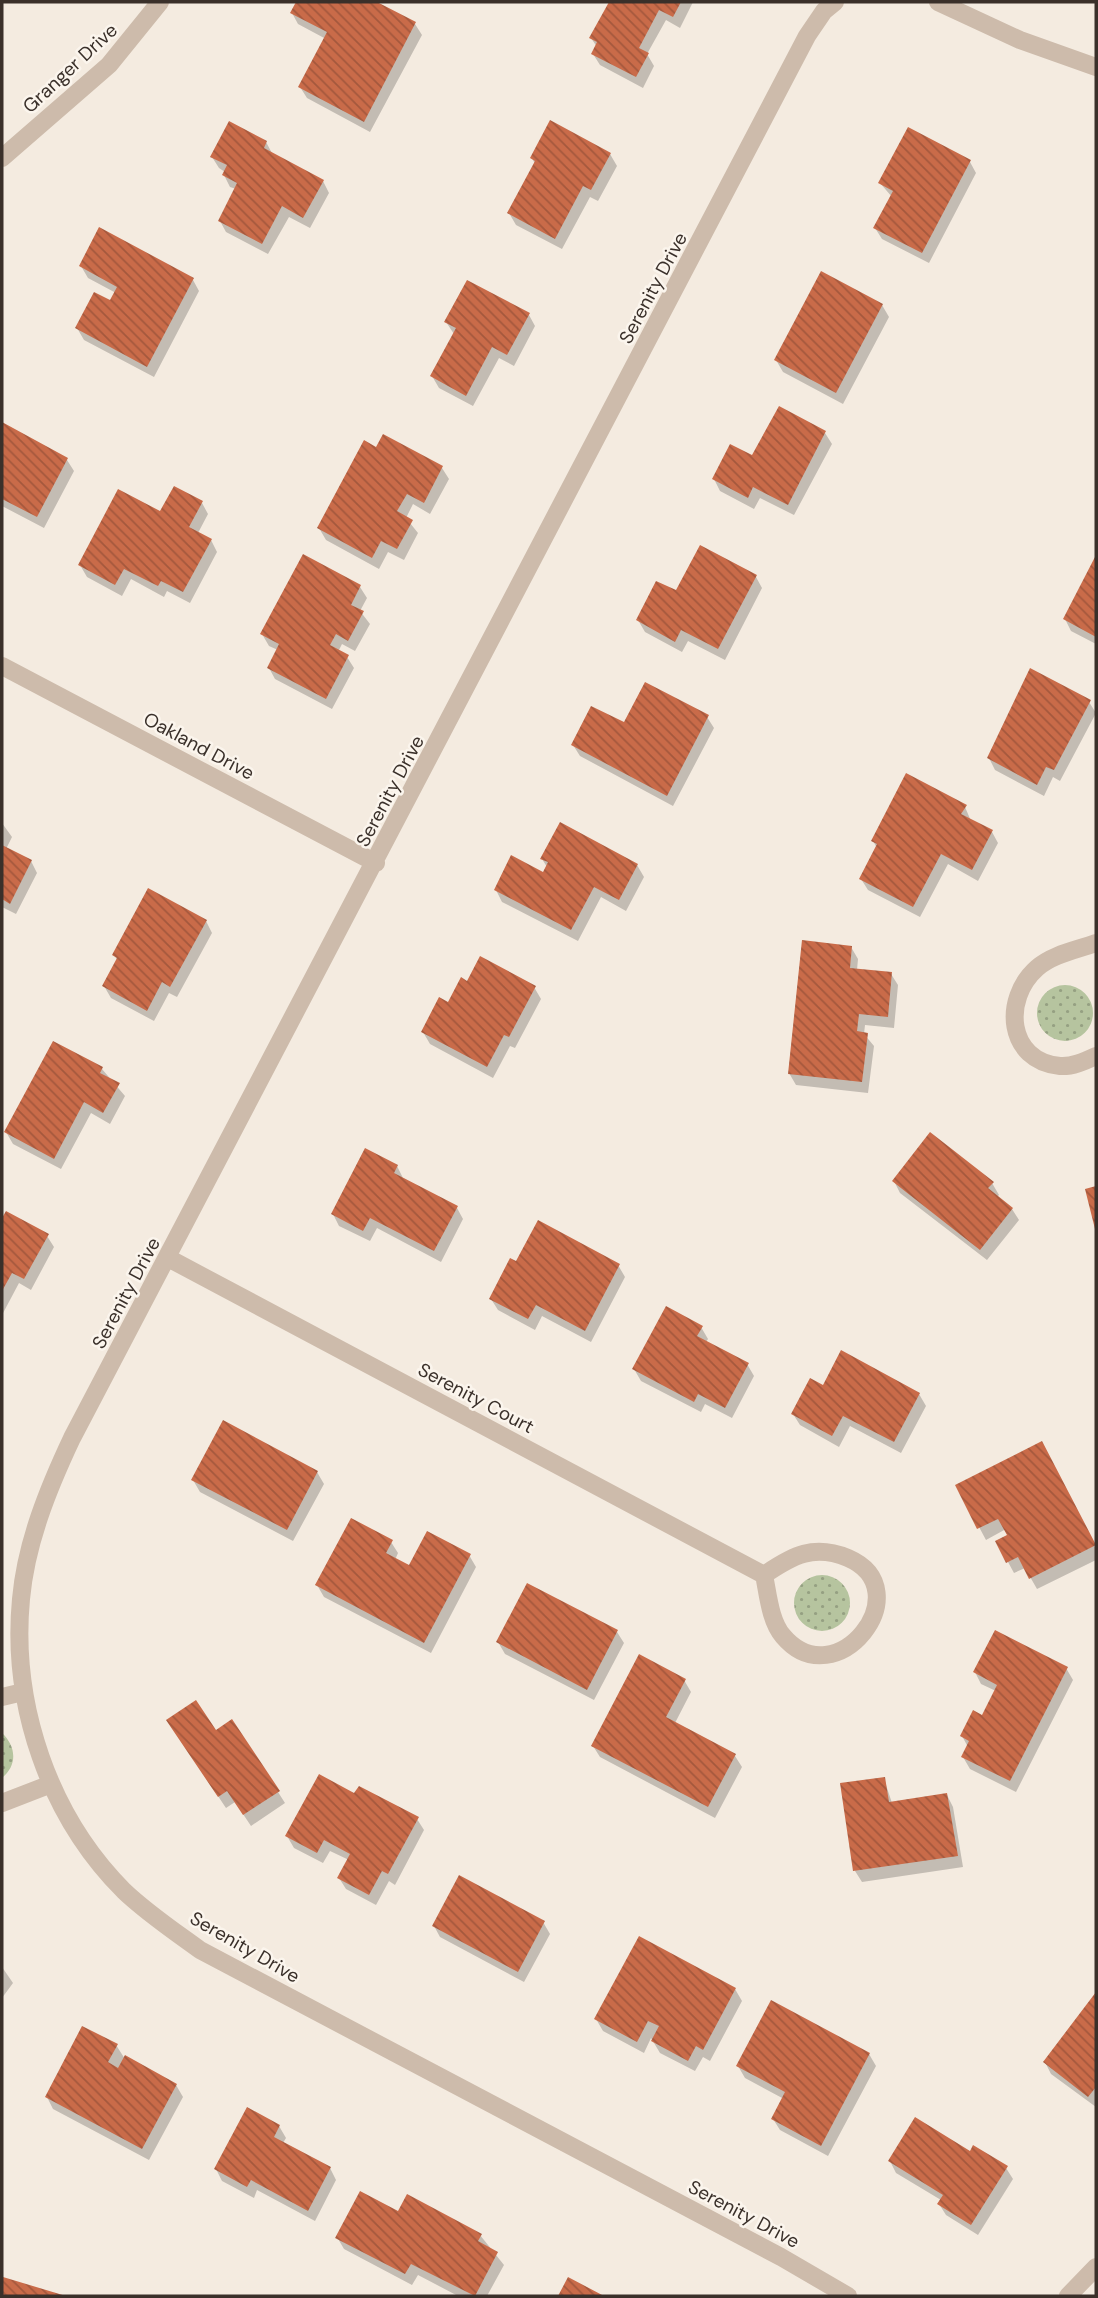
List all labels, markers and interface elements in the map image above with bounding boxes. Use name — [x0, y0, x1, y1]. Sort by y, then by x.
street label: Granger Drive — [17, 18, 123, 118]
street label: Serenity Drive — [613, 228, 693, 348]
street label: Oakland Drive — [139, 706, 259, 786]
street label: Serenity Drive — [350, 731, 430, 851]
street label: Serenity Drive — [86, 1233, 166, 1353]
street label: Serenity Court — [414, 1357, 538, 1439]
street label: Serenity Drive — [186, 1905, 304, 1989]
street label: Serenity Drive — [684, 2174, 804, 2254]

